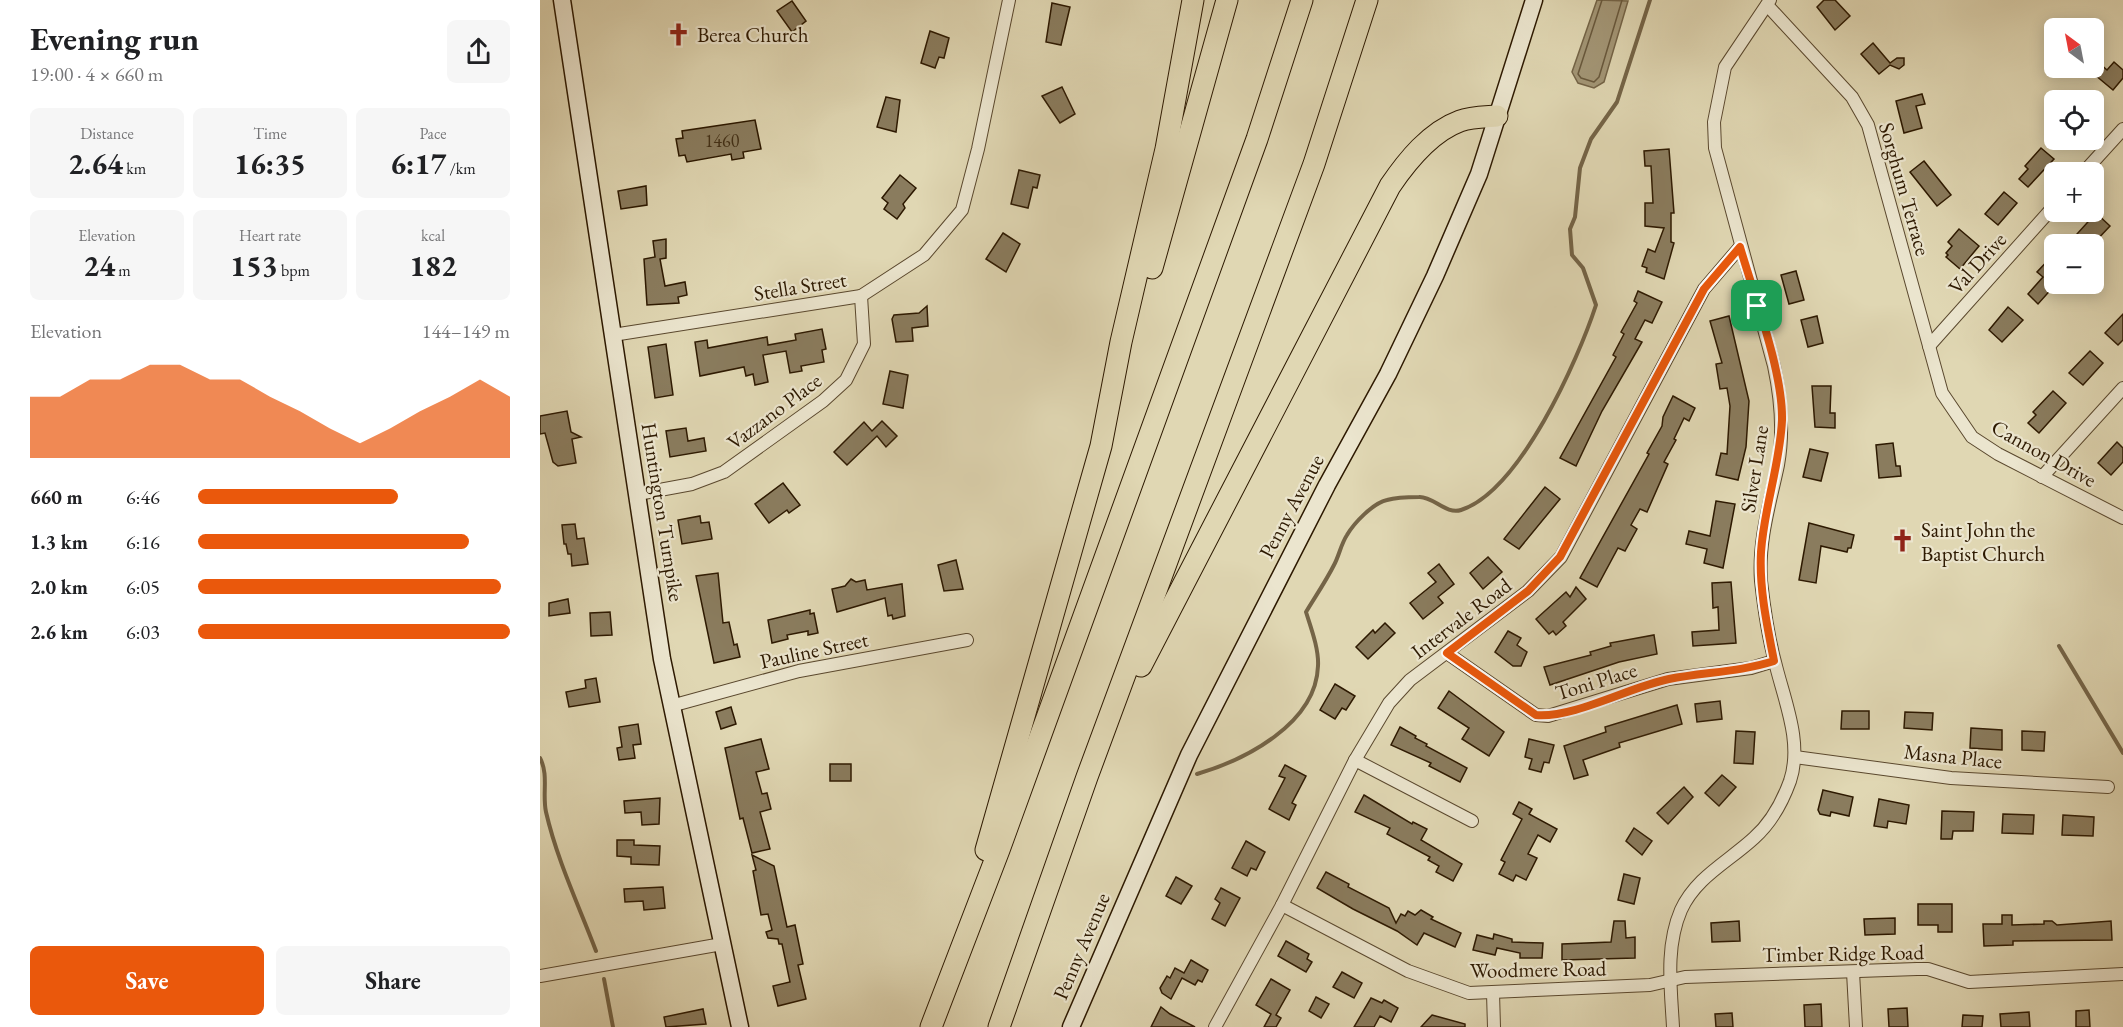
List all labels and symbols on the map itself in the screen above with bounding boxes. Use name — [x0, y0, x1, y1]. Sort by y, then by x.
north arrow — [2044, 18, 2104, 78]
church icon: Berea Church — [666, 21, 692, 47]
place label: Berea Church — [697, 21, 809, 48]
street label: Sorghum Terrace — [1873, 119, 1937, 259]
house number: 1460 — [705, 129, 740, 152]
street label: Val Drive — [1942, 226, 2012, 300]
street label: Stella Street — [752, 265, 849, 307]
pin — [1731, 280, 1782, 331]
street label: Vazzano Place — [721, 367, 827, 455]
street label: Cannon Drive — [1987, 413, 2101, 493]
street label: Huntington Turnpike — [636, 421, 690, 603]
street label: Silver Lane — [1734, 423, 1774, 515]
street label: Penny Avenue — [1252, 449, 1330, 563]
place label: Saint John the Baptist Church — [1921, 516, 2045, 567]
church icon: Saint John the Baptist Church — [1890, 528, 1916, 554]
street label: Intervale Road — [1405, 571, 1517, 664]
street label: Pauline Street — [757, 625, 871, 675]
street label: Toni Place — [1552, 656, 1640, 706]
street label: Masna Place — [1903, 737, 2003, 775]
street label: Penny Avenue — [1046, 888, 1116, 1004]
street label: Timber Ridge Road — [1762, 938, 1925, 968]
street label: Woodmere Road — [1470, 954, 1607, 984]

